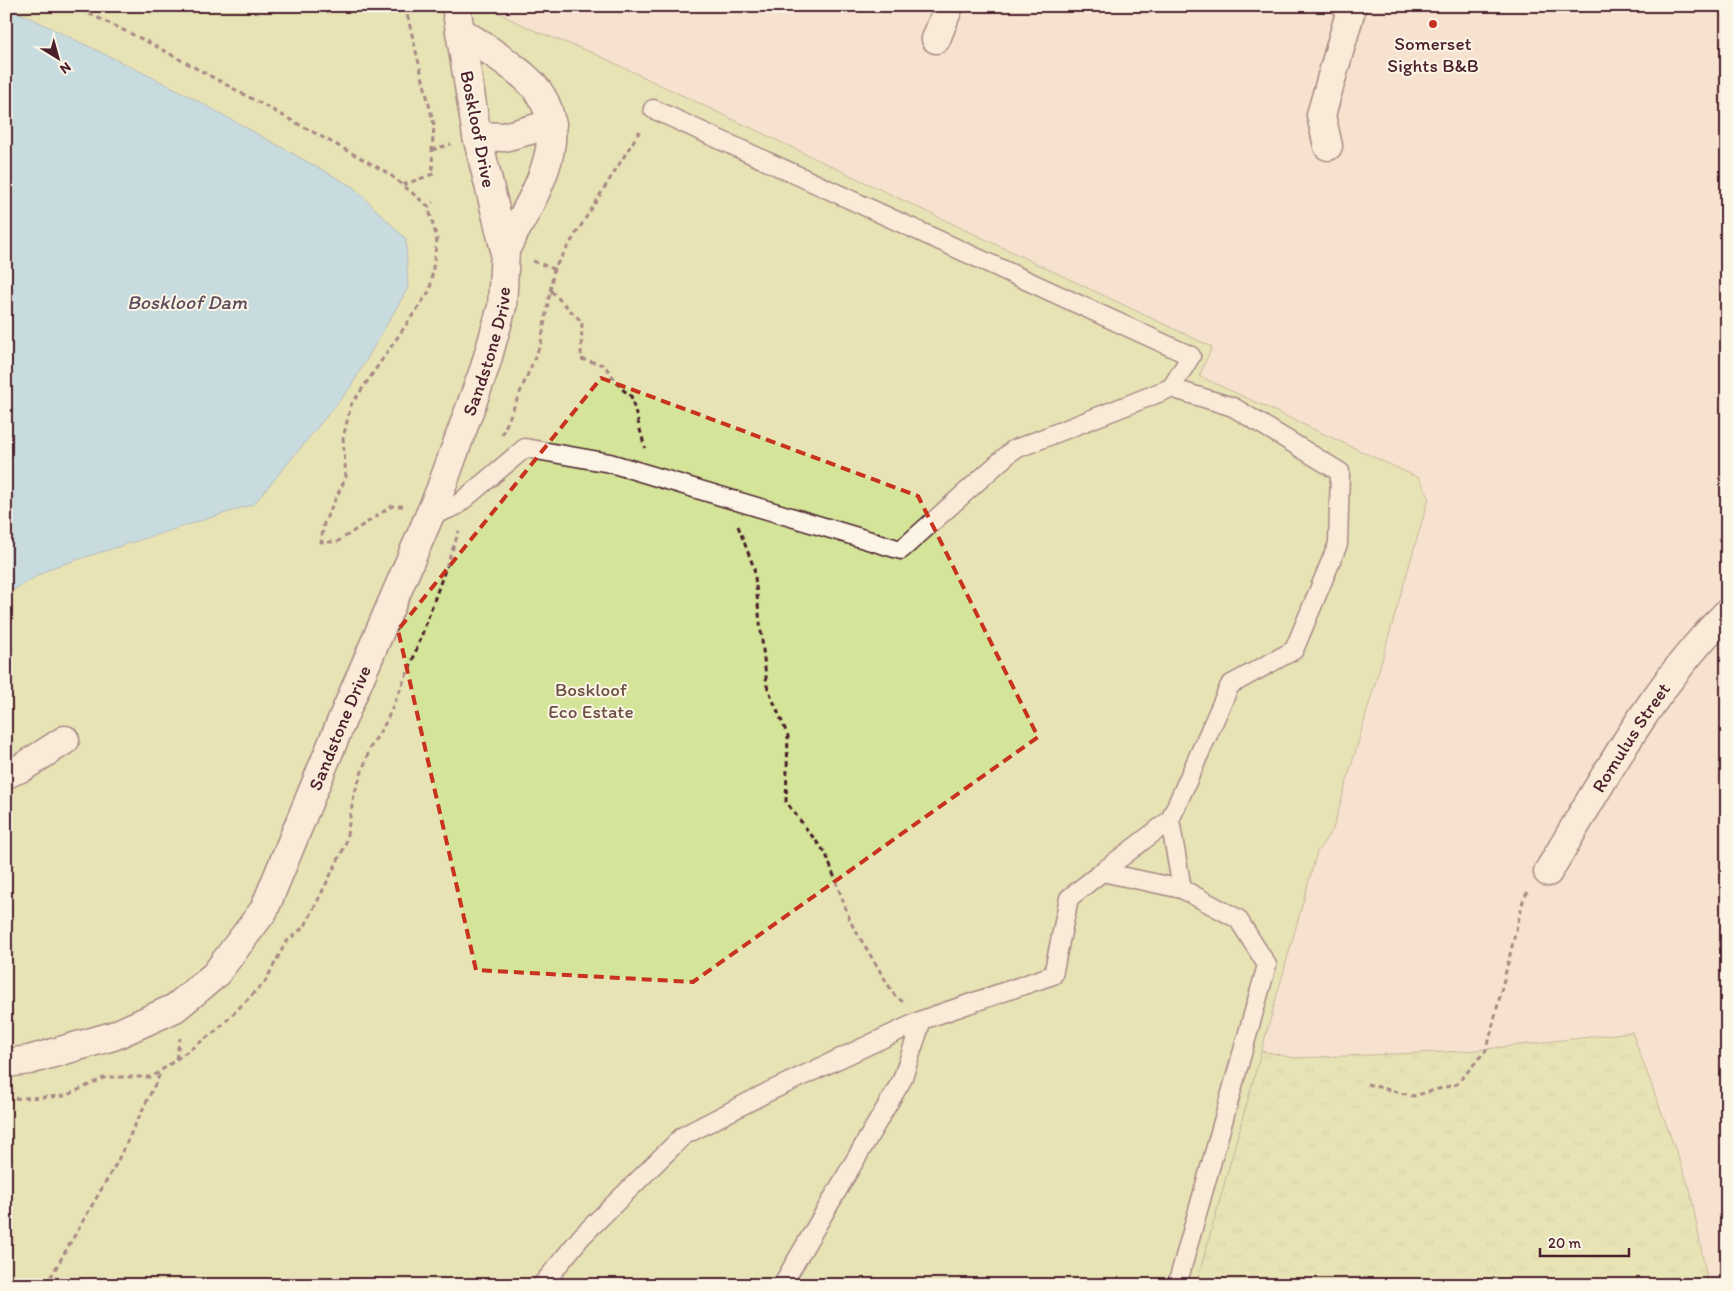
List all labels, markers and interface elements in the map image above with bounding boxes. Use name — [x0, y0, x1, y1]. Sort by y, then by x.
marker: Somerset Sights B&B — [1427, 18, 1439, 30]
north arrow — [32, 32, 82, 82]
place label: Somerset Sights B&B — [1387, 32, 1479, 77]
text: N — [57, 58, 74, 78]
street label: Boskloof Drive — [455, 69, 501, 189]
street label: Sandstone Drive — [457, 286, 515, 419]
water label: Boskloof Dam — [127, 290, 248, 314]
street label: Sandstone Drive — [303, 662, 375, 794]
park label: Boskloof Eco Estate — [548, 678, 634, 723]
street label: Romulus Street — [1586, 678, 1675, 796]
scale bar — [1540, 1226, 1629, 1258]
text: 20 m — [1548, 1234, 1582, 1252]

